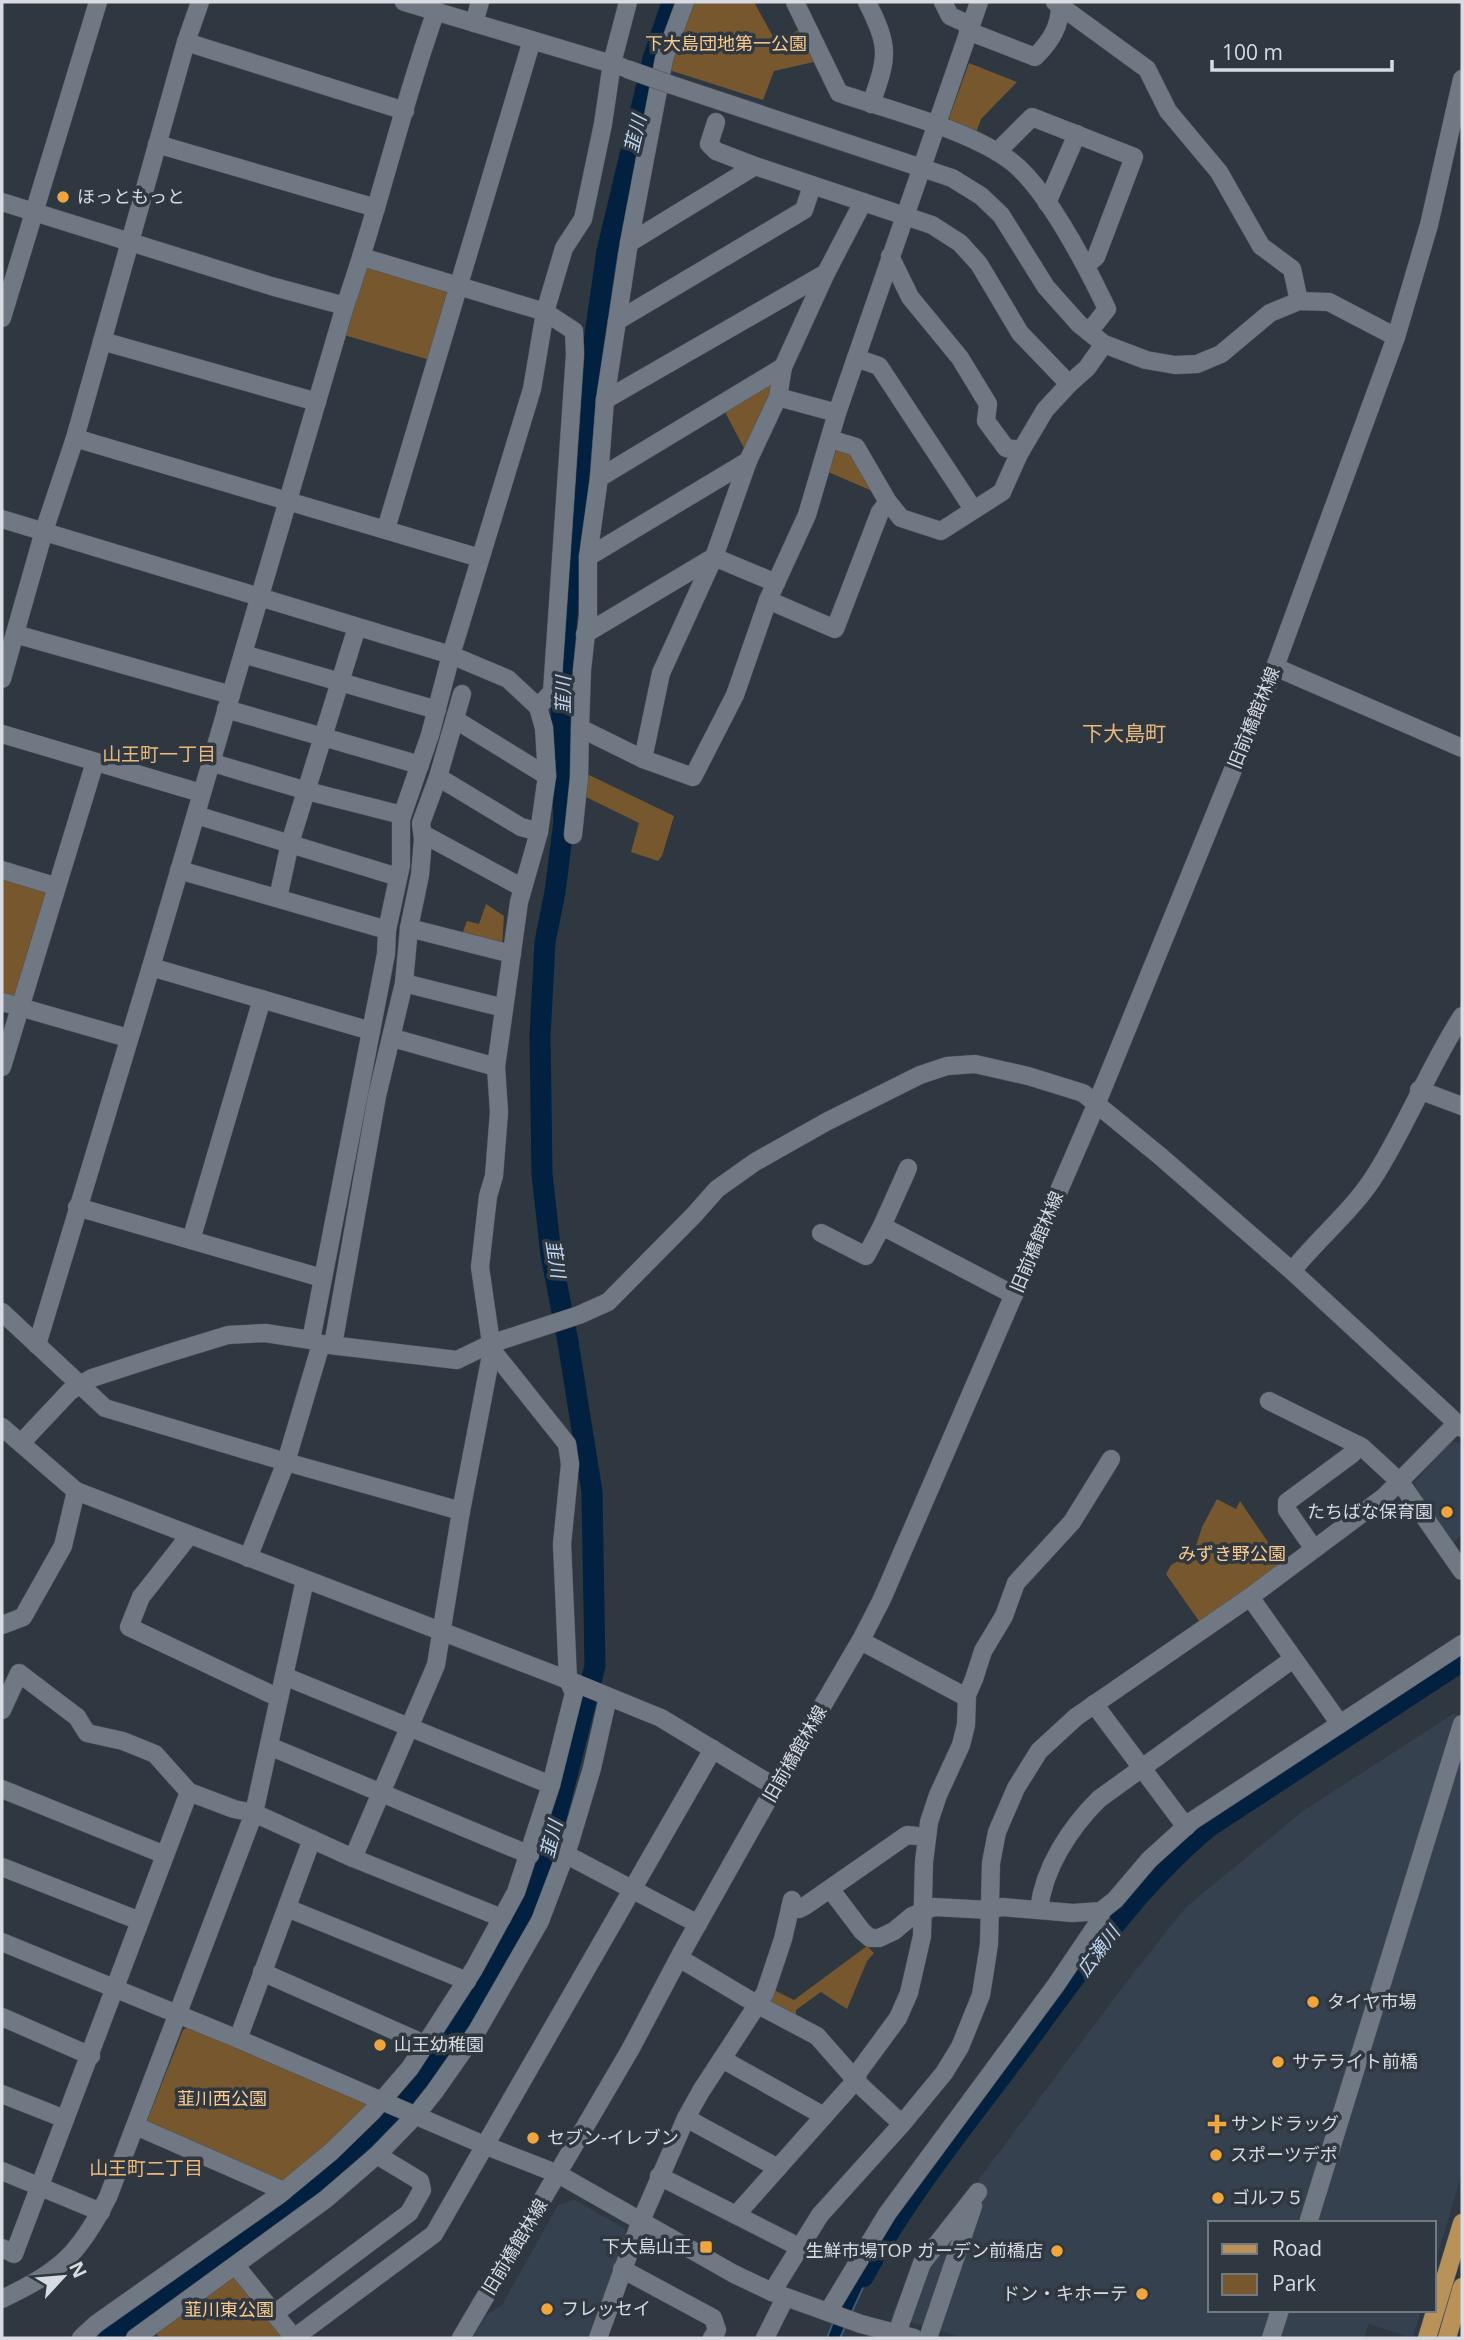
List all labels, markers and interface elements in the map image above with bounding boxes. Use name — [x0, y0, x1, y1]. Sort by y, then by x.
scale bar — [1212, 28, 1392, 72]
park label: 下大島団地第一公園 — [645, 31, 807, 55]
text: 100 m — [1222, 38, 1283, 66]
water label: 韮川 — [618, 111, 652, 155]
place label: ほっともっと — [77, 184, 185, 208]
marker: ほっともっと — [55, 189, 71, 205]
street label: 旧前橋館林線 — [1222, 663, 1284, 772]
water label: 韮川 — [550, 674, 576, 714]
district label: 下大島町 — [1082, 719, 1166, 747]
district label: 山王町一丁目 — [102, 741, 216, 767]
street label: 旧前橋館林線 — [1004, 1187, 1068, 1296]
water label: 韮川 — [540, 1238, 572, 1282]
place label: たちばな保育園 — [1307, 1499, 1433, 1523]
marker: たちばな保育園 — [1439, 1504, 1455, 1520]
park label: みずき野公園 — [1178, 1541, 1286, 1565]
street label: 旧前橋館林線 — [757, 1701, 832, 1806]
water label: 韮川 — [534, 1815, 569, 1861]
water label: 広瀬川 — [1070, 1919, 1127, 1982]
place label: タイヤ市場 — [1327, 1989, 1416, 2013]
marker: タイヤ市場 — [1305, 1994, 1321, 2010]
place label: 山王幼稚園 — [394, 2032, 484, 2056]
marker: 山王幼稚園 — [372, 2037, 388, 2053]
place label: サテライト前橋 — [1292, 2049, 1418, 2073]
marker: サテライト前橋 — [1270, 2054, 1286, 2070]
park label: 韮川西公園 — [177, 2086, 267, 2110]
place label: サンドラッグ — [1231, 2111, 1339, 2135]
marker: サンドラッグ — [1209, 2116, 1225, 2132]
place label: セブン-イレブン — [547, 2125, 679, 2149]
marker: セブン-イレブン — [525, 2130, 541, 2146]
place label: スポーツデポ — [1230, 2142, 1338, 2166]
marker: スポーツデポ — [1208, 2147, 1224, 2163]
district label: 山王町二丁目 — [89, 2155, 203, 2181]
place label: ゴルフ５ — [1232, 2185, 1304, 2209]
marker: ゴルフ５ — [1210, 2190, 1226, 2206]
street label: 旧前橋館林線 — [476, 2194, 552, 2299]
legend — [1208, 2221, 1436, 2312]
place label: 下大島山王 — [602, 2234, 692, 2258]
text: Road — [1272, 2234, 1322, 2262]
place label: 生鮮市場TOP ガーデン前橋店 — [806, 2238, 1043, 2262]
marker: 下大島山王 — [698, 2239, 714, 2255]
north arrow — [28, 2242, 98, 2312]
marker: 生鮮市場TOP ガーデン前橋店 — [1049, 2243, 1065, 2259]
text: N — [63, 2257, 93, 2282]
text: Park — [1272, 2269, 1316, 2297]
place label: ドン・キホーテ — [1002, 2281, 1128, 2305]
marker: ドン・キホーテ — [1134, 2286, 1150, 2302]
place label: フレッセイ — [561, 2296, 651, 2320]
park label: 韮川東公園 — [184, 2297, 274, 2321]
marker: フレッセイ — [539, 2301, 555, 2317]

